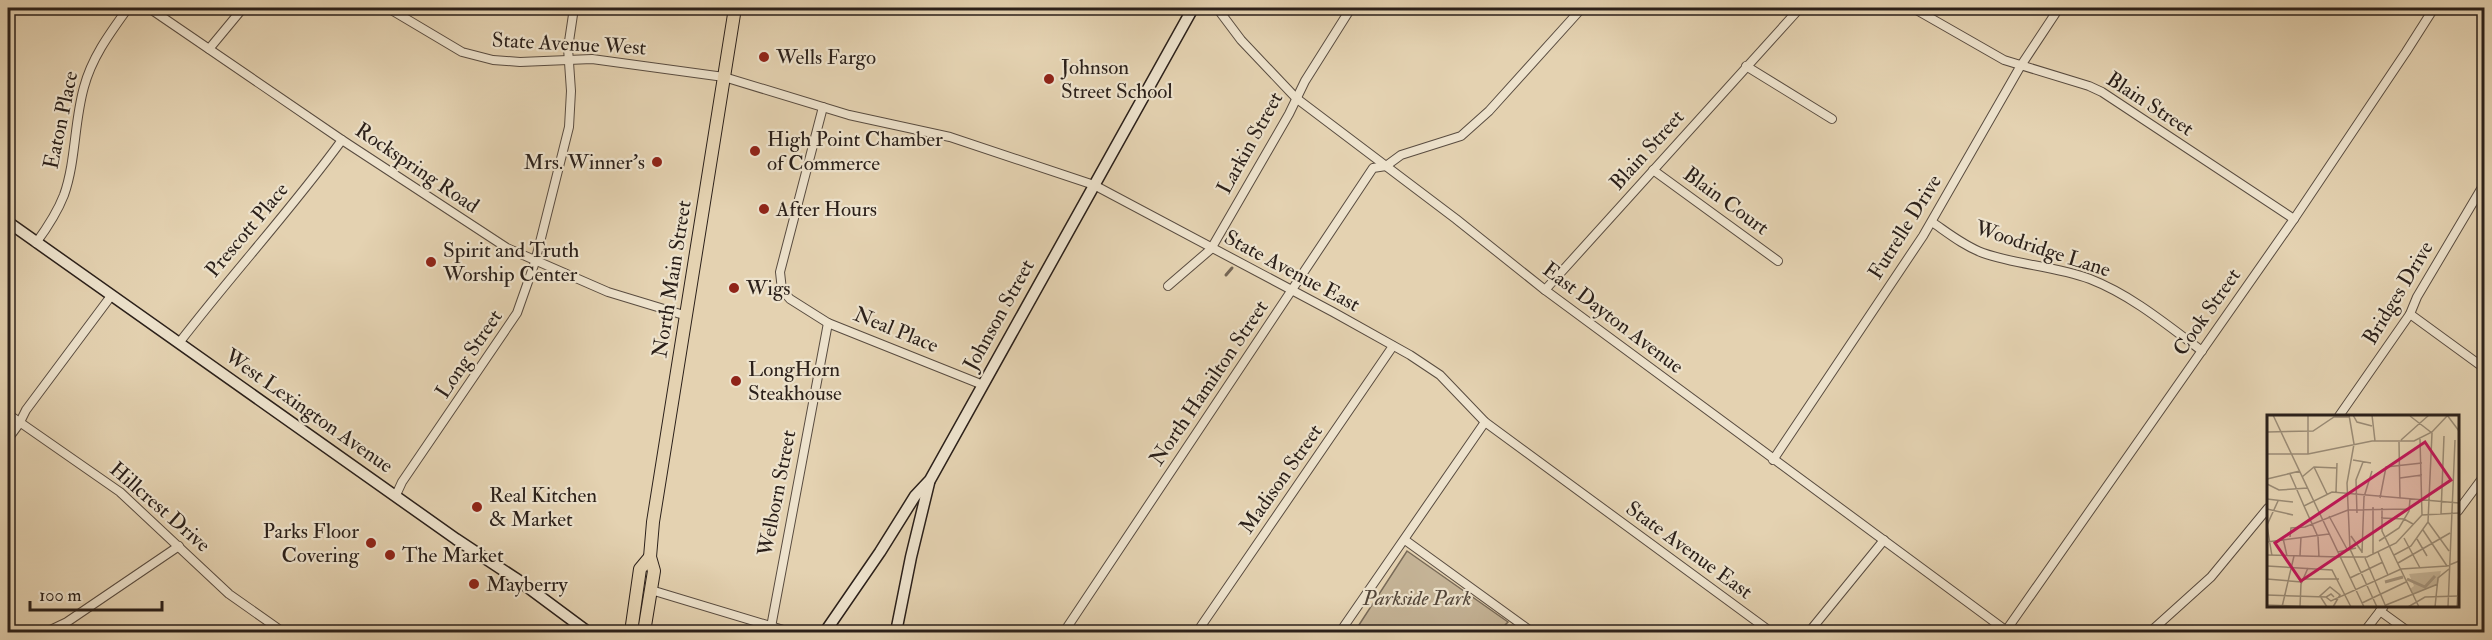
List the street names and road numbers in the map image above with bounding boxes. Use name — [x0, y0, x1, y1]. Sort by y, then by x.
street label: State Avenue West — [491, 26, 647, 62]
street label: Blain Street — [2101, 66, 2199, 142]
street label: Eaton Place — [37, 68, 85, 171]
street label: Larkin Street — [1211, 87, 1289, 199]
street label: Blain Street — [1604, 104, 1690, 196]
street label: Rockspring Road — [350, 117, 485, 220]
street label: Blain Court — [1678, 161, 1774, 241]
street label: Futrelle Drive — [1862, 169, 1948, 285]
street label: Prescott Place — [199, 177, 295, 283]
street label: North Main Street — [646, 198, 698, 360]
street label: Woodridge Lane — [1971, 214, 2114, 284]
street label: State Avenue East — [1219, 224, 1365, 318]
street label: Bridges Drive — [2357, 236, 2440, 350]
street label: Johnson Street — [957, 254, 1041, 376]
street label: East Dayton Avenue — [1537, 256, 1689, 380]
street label: Cook Street — [2167, 263, 2247, 361]
street label: North Hamilton Street — [1144, 295, 1275, 471]
street label: Neal Place — [850, 301, 943, 359]
street label: Long Street — [429, 304, 509, 404]
street label: West Lexington Avenue — [219, 342, 399, 479]
street label: Madison Street — [1233, 419, 1329, 539]
street label: Welborn Street — [751, 428, 802, 559]
street label: Hillcrest Drive — [104, 456, 216, 558]
street label: State Avenue East — [1620, 495, 1758, 605]

